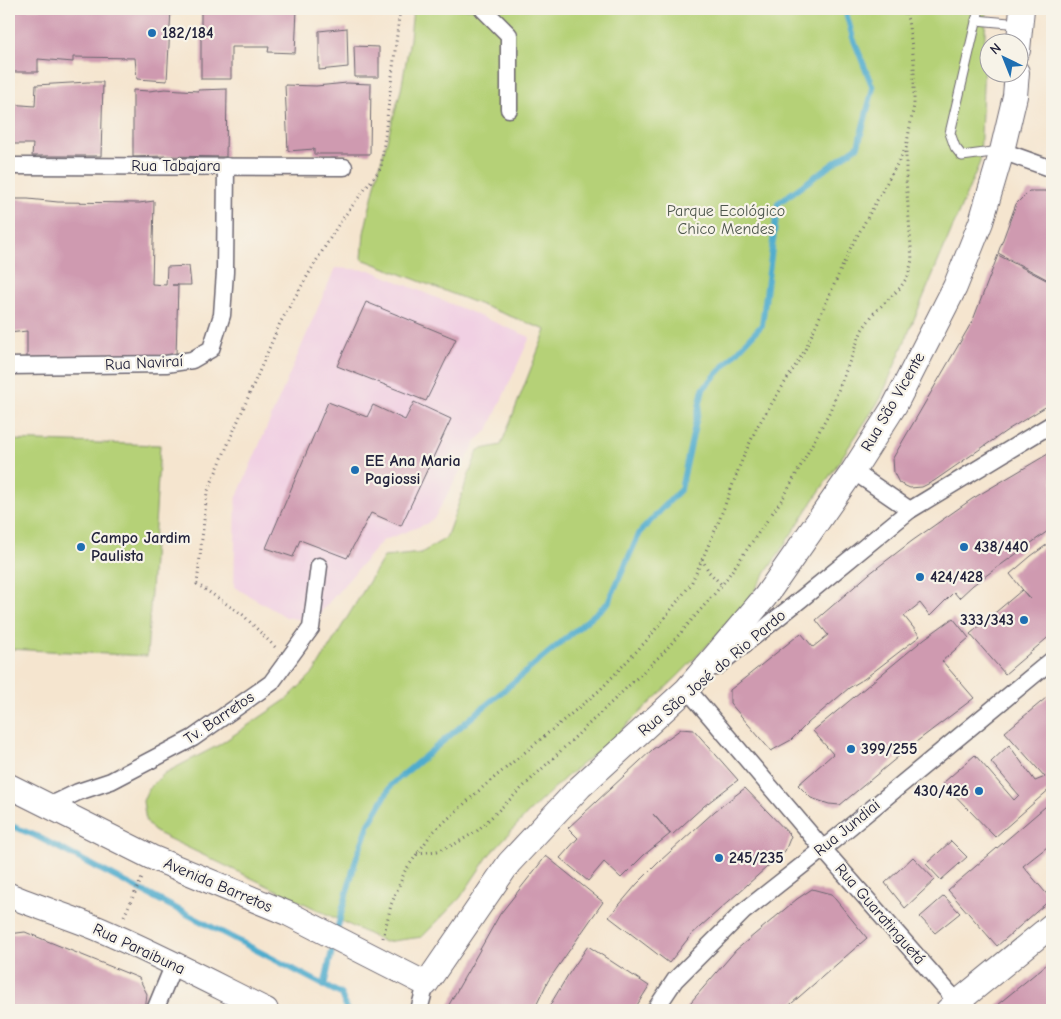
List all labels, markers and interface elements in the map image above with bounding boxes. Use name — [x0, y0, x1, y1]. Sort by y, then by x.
place label: 182/184 — [162, 24, 213, 42]
marker: 182/184 — [146, 27, 158, 39]
north arrow — [978, 32, 1028, 82]
text: N — [986, 40, 1005, 58]
street label: Rua Tabajara — [131, 157, 221, 175]
park label: Parque Ecológico Chico Mendes — [667, 202, 785, 238]
street label: Rua São Vicente — [857, 349, 929, 455]
street label: Rua Naviraí — [104, 352, 184, 374]
place label: EE Ana Maria Pagiossi — [365, 452, 461, 488]
marker: EE Ana Maria Pagiossi — [349, 464, 361, 476]
place label: Campo Jardim Paulista — [91, 529, 190, 565]
place label: 438/440 — [974, 538, 1029, 556]
marker: Campo Jardim Paulista — [75, 541, 87, 553]
marker: 438/440 — [958, 541, 970, 553]
place label: 424/428 — [930, 568, 983, 586]
marker: 424/428 — [914, 571, 926, 583]
street label: Rua São José do Rio Pardo — [635, 606, 789, 740]
place label: 333/343 — [960, 611, 1014, 629]
marker: 333/343 — [1018, 614, 1030, 626]
street label: Tv. Barretos — [181, 688, 258, 748]
place label: 399/255 — [861, 740, 918, 758]
marker: 399/255 — [845, 743, 857, 755]
place label: 430/426 — [914, 782, 969, 800]
marker: 430/426 — [973, 785, 985, 797]
street label: Rua Jundiai — [810, 796, 884, 860]
place label: 245/235 — [729, 849, 784, 867]
marker: 245/235 — [713, 852, 725, 864]
street label: Avenida Barretos — [161, 854, 275, 916]
street label: Rua Guaratinguetá — [831, 860, 929, 968]
street label: Rua Paraibuna — [90, 920, 188, 978]

